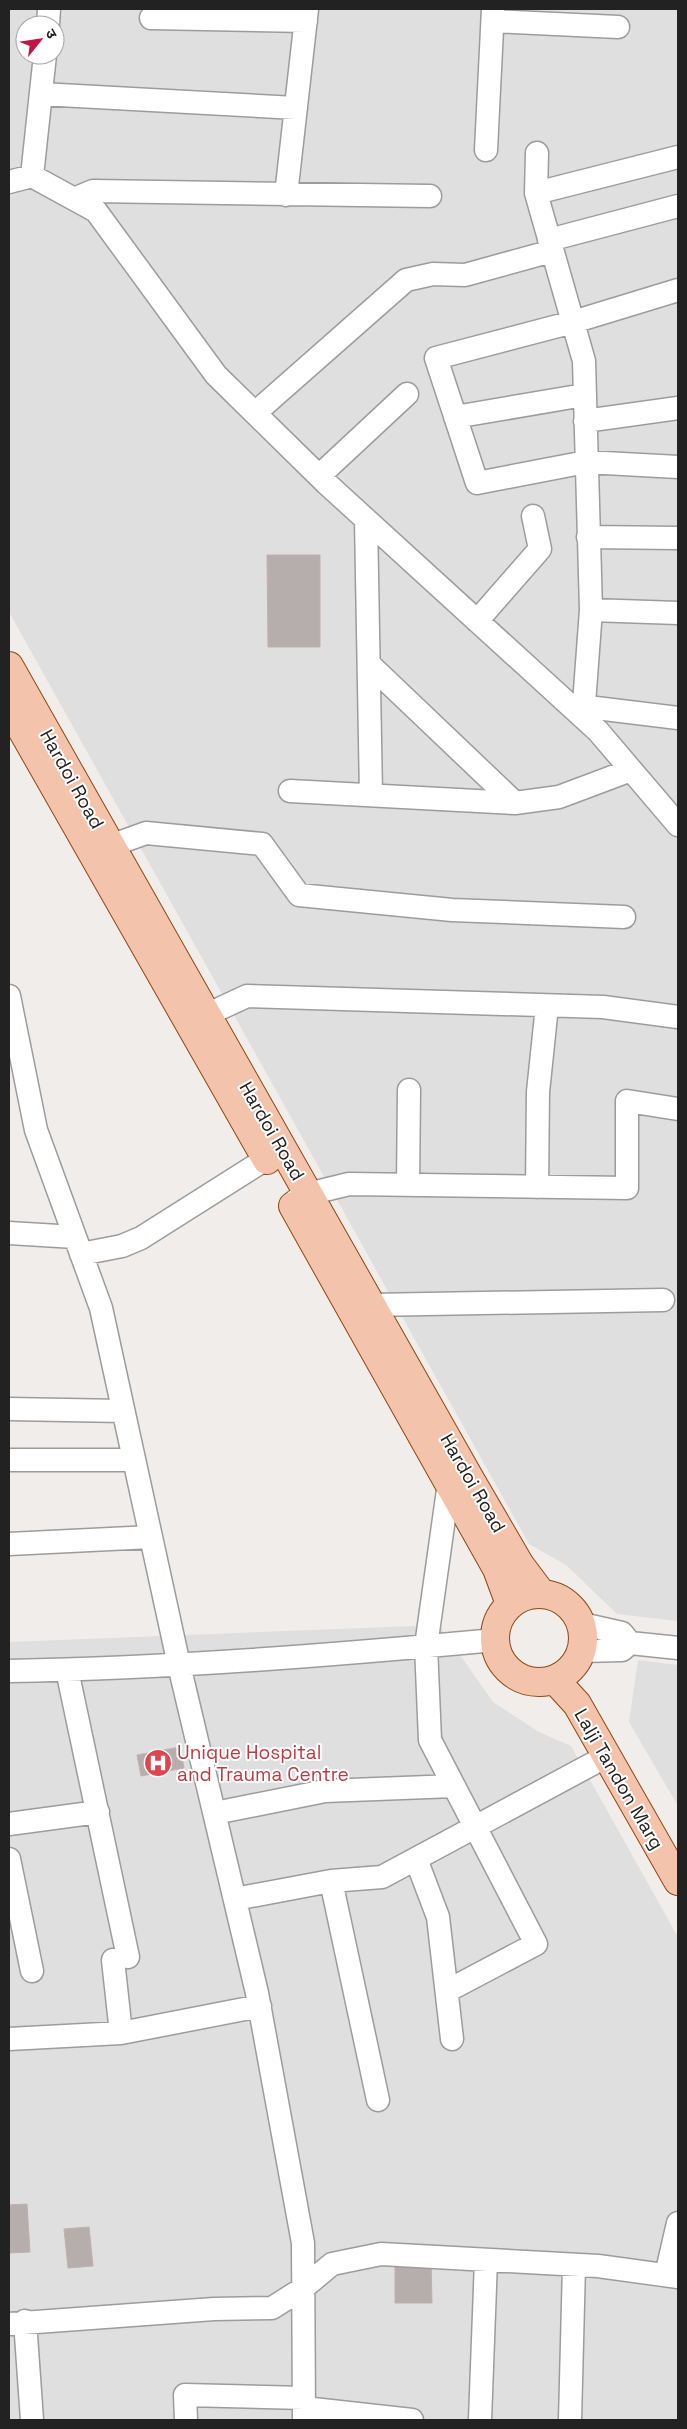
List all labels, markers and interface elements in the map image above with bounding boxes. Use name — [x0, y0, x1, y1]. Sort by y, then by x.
north arrow — [15, 15, 65, 65]
text: उ — [41, 25, 62, 42]
street label: Hardoi Road — [34, 725, 110, 833]
street label: Hardoi Road — [234, 1077, 310, 1185]
street label: Hardoi Road — [435, 1429, 511, 1537]
street label: Lalji Tandon Marg — [569, 1704, 669, 1854]
place label: Unique Hospital and Trauma Centre — [177, 1740, 349, 1787]
hospital icon: Unique Hospital and Trauma Centre — [143, 1748, 173, 1778]

